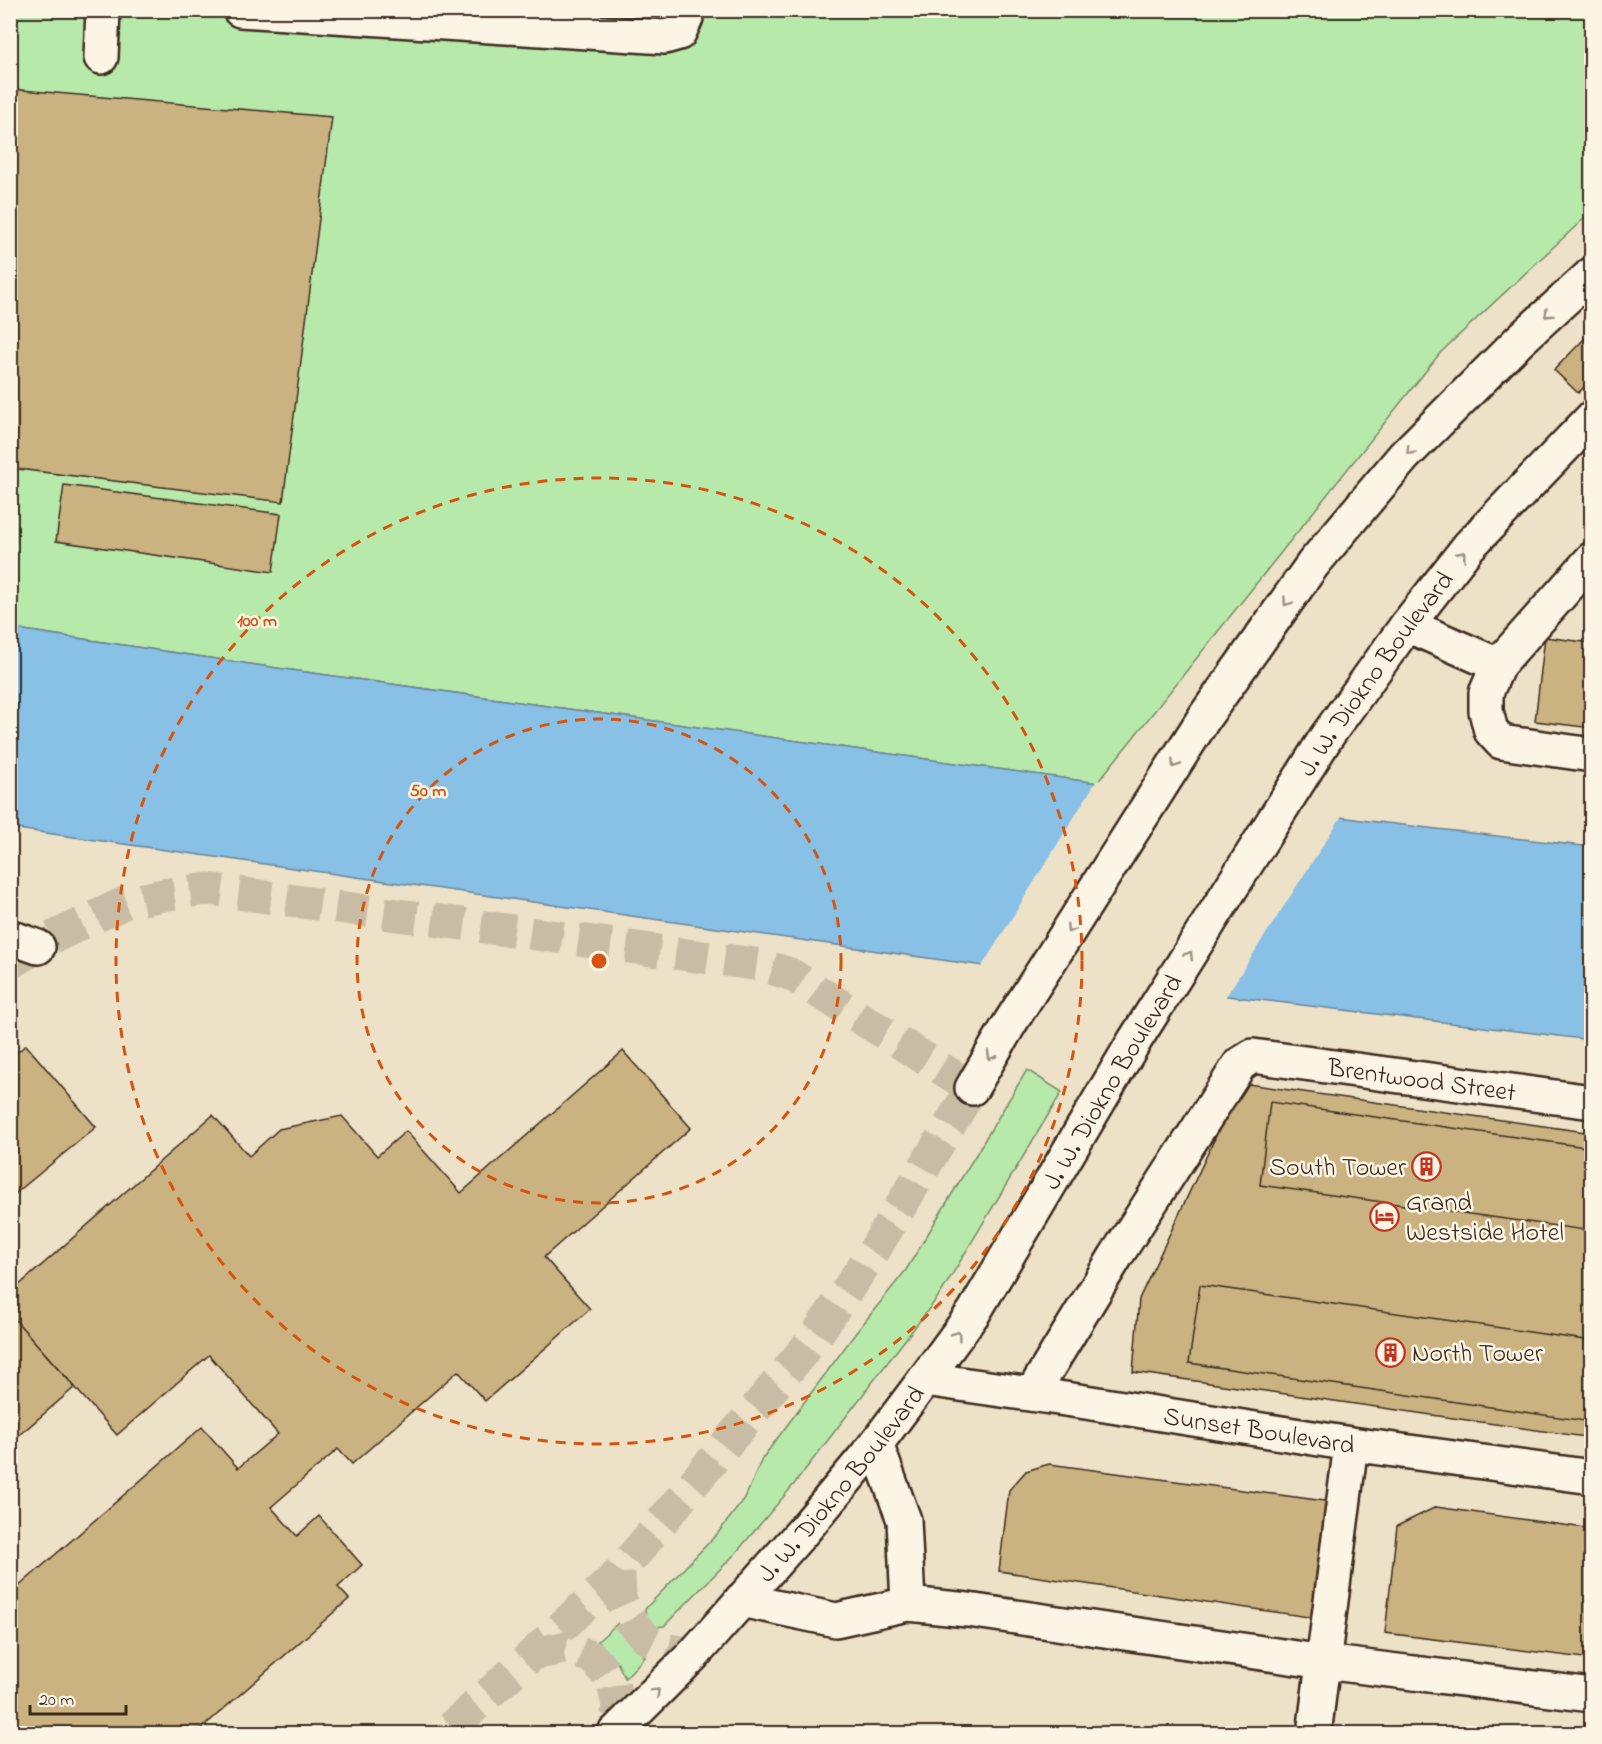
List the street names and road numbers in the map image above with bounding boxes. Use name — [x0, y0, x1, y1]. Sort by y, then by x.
street label: J. W. Diokno Boulevard — [1290, 564, 1465, 785]
street label: J. W. Diokno Boulevard — [1034, 967, 1194, 1198]
street label: Brentwood Street — [1324, 1050, 1518, 1114]
street label: J. W. Diokno Boulevard — [750, 1378, 936, 1592]
street label: Sunset Boulevard — [1160, 1399, 1357, 1466]

